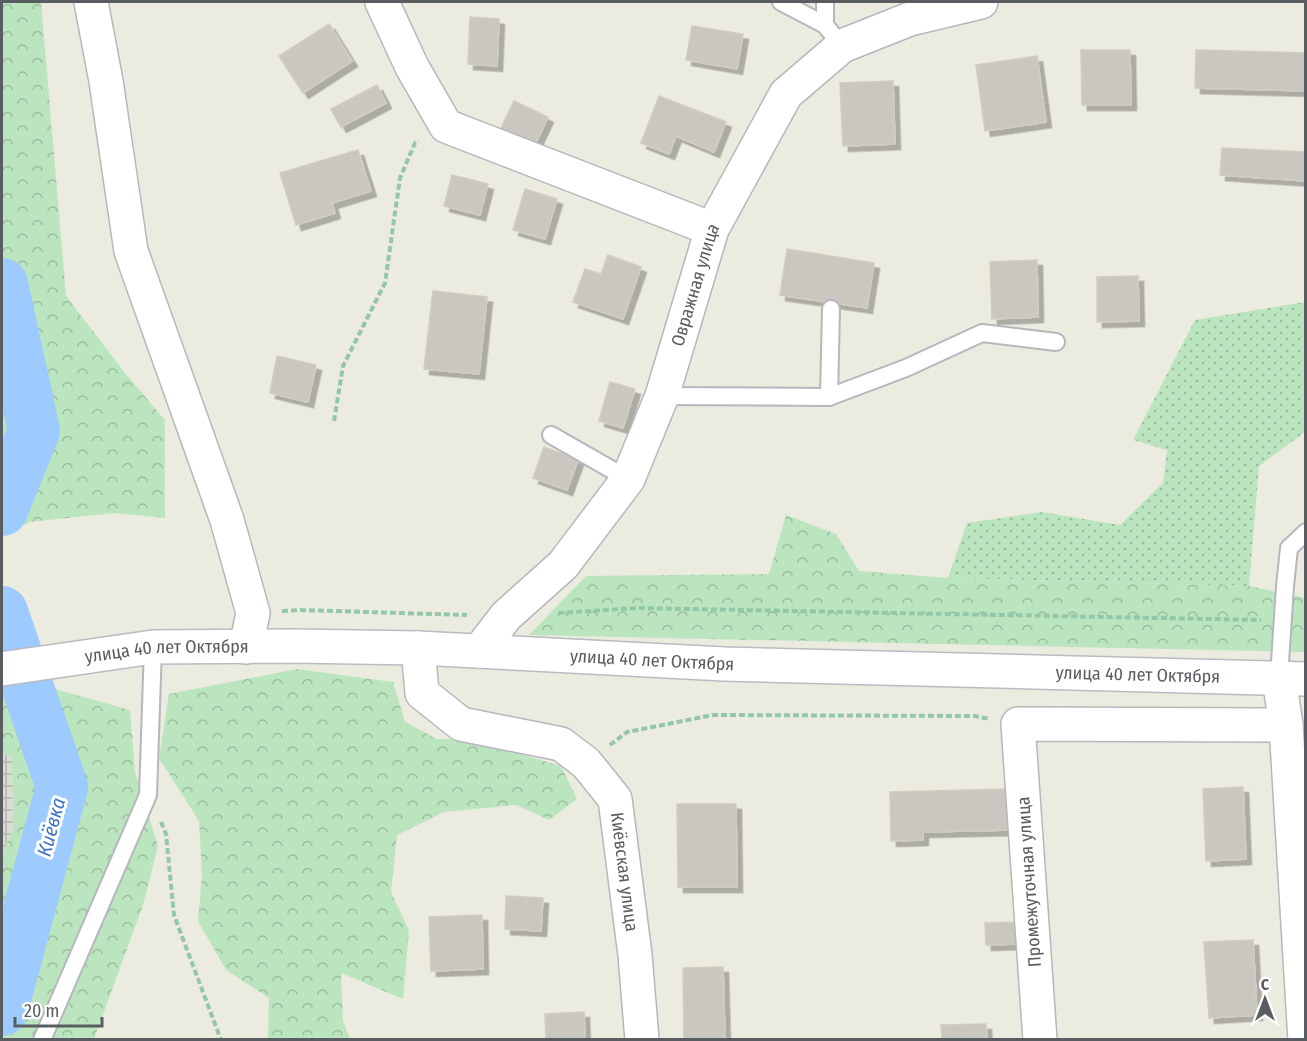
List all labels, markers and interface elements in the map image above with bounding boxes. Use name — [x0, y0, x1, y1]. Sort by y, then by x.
street label: Овражная улица — [666, 219, 724, 349]
street label: улица 40 лет Октября — [83, 635, 249, 668]
street label: улица 40 лет Октября — [569, 645, 734, 675]
street label: улица 40 лет Октября — [1055, 662, 1220, 688]
water label: Киёвка — [32, 795, 70, 859]
street label: Промежуточная улица — [1012, 796, 1046, 968]
street label: Киёвская улица — [606, 811, 643, 933]
north arrow — [1235, 969, 1295, 1029]
text: С — [1261, 975, 1270, 994]
scale bar — [15, 990, 102, 1028]
text: 20 m — [24, 1000, 59, 1022]

